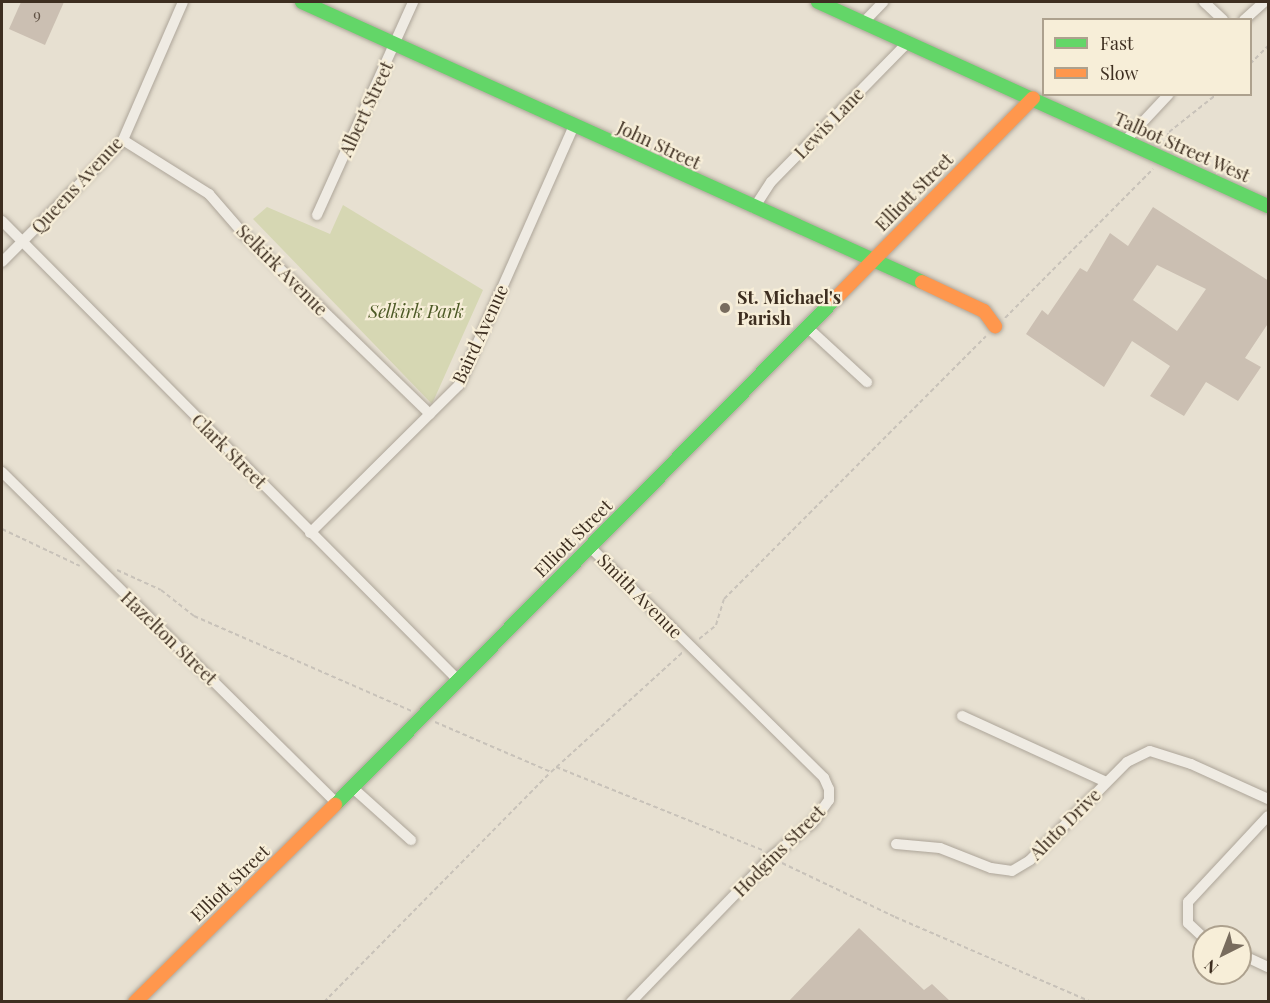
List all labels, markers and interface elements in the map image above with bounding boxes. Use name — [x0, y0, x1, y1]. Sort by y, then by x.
house number: 9 — [33, 6, 41, 24]
legend — [1042, 18, 1252, 96]
text: Fast — [1100, 31, 1133, 55]
street label: Albert Street — [334, 58, 398, 160]
text: Slow — [1100, 61, 1138, 85]
street label: Lewis Lane — [790, 83, 868, 163]
street label: Talbot Street West — [1110, 107, 1254, 187]
street label: John Street — [614, 116, 704, 174]
street label: Queens Avenue — [27, 132, 127, 238]
street label: Elliott Street — [871, 149, 957, 235]
street label: Selkirk Avenue — [232, 220, 332, 320]
street label: Baird Avenue — [448, 281, 512, 387]
place label: St. Michael's Parish — [737, 287, 841, 330]
park label: Selkirk Park — [368, 300, 464, 322]
marker: St. Michael's Parish — [718, 301, 732, 315]
street label: Clark Street — [187, 409, 271, 493]
street label: Elliott Street — [530, 495, 616, 581]
street label: Smith Avenue — [593, 549, 687, 643]
street label: Hazelton Street — [116, 587, 222, 689]
street label: Aluto Drive — [1025, 784, 1105, 864]
street label: Hodgins Street — [729, 801, 829, 901]
street label: Elliott Street — [186, 840, 274, 926]
north arrow — [1192, 925, 1252, 985]
text: N — [1200, 956, 1222, 979]

